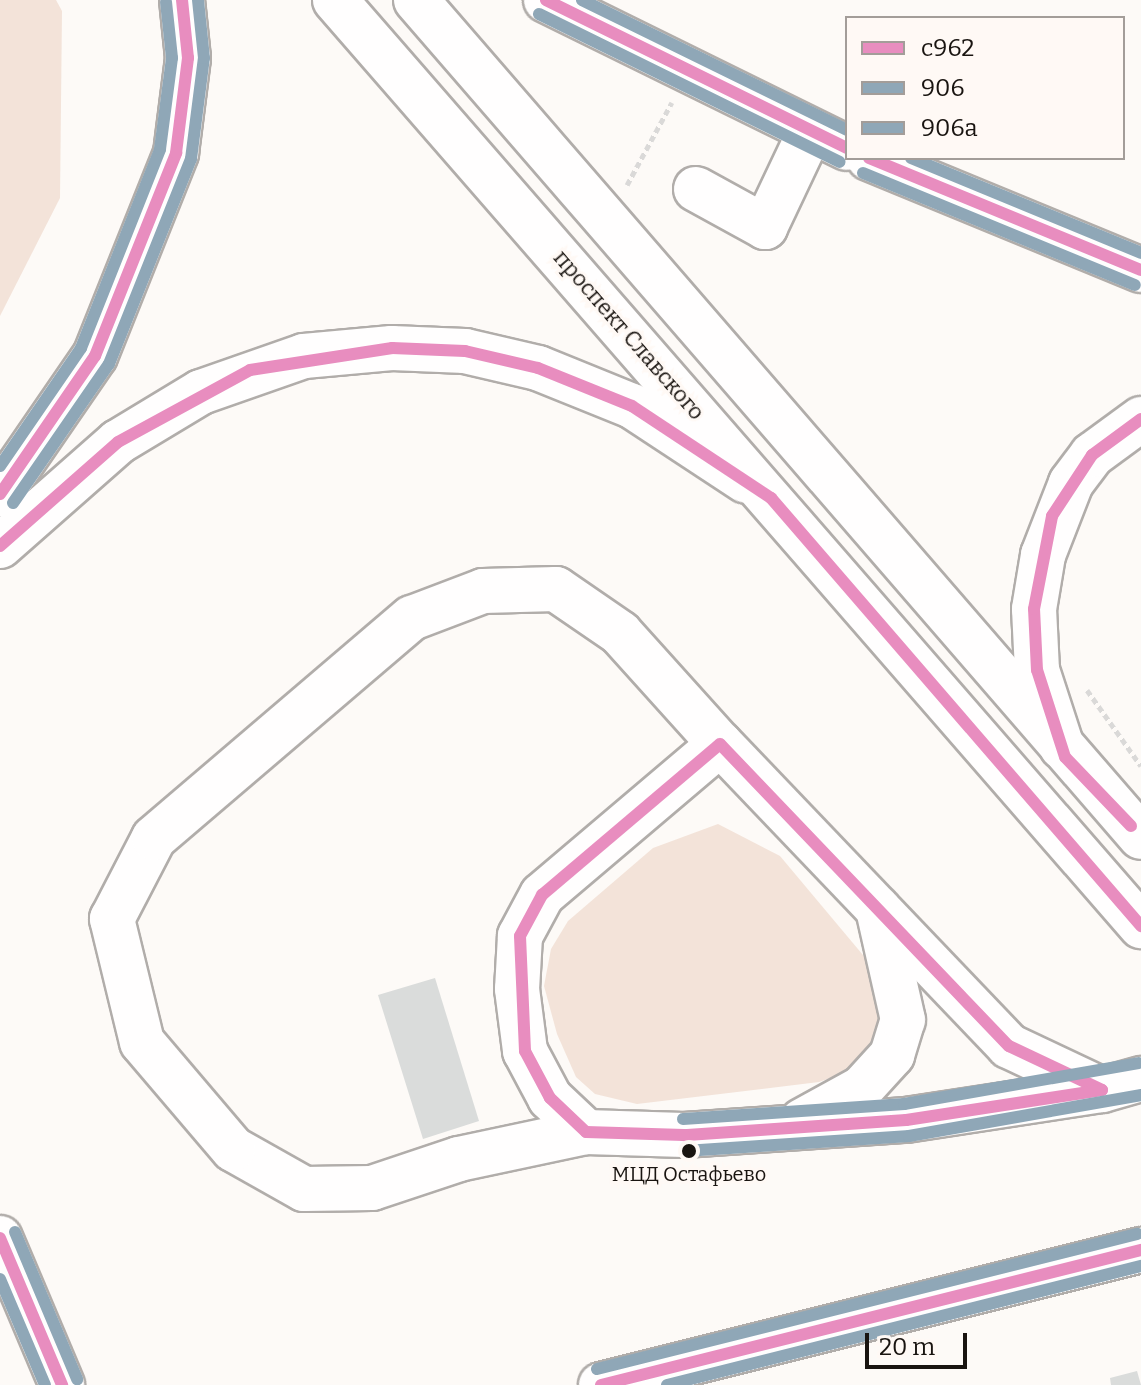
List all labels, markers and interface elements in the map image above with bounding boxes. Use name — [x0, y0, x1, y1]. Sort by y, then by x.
legend — [845, 16, 1125, 160]
text: с962 — [921, 34, 974, 62]
text: 906 — [921, 74, 965, 102]
text: 906а — [921, 114, 978, 142]
street label: проспект Славского — [548, 245, 710, 425]
marker: МЦД Остафьево — [681, 1143, 697, 1159]
place label: МЦД Остафьево — [612, 1162, 766, 1186]
scale bar — [869, 1317, 971, 1367]
text: 20 m — [879, 1333, 935, 1361]

